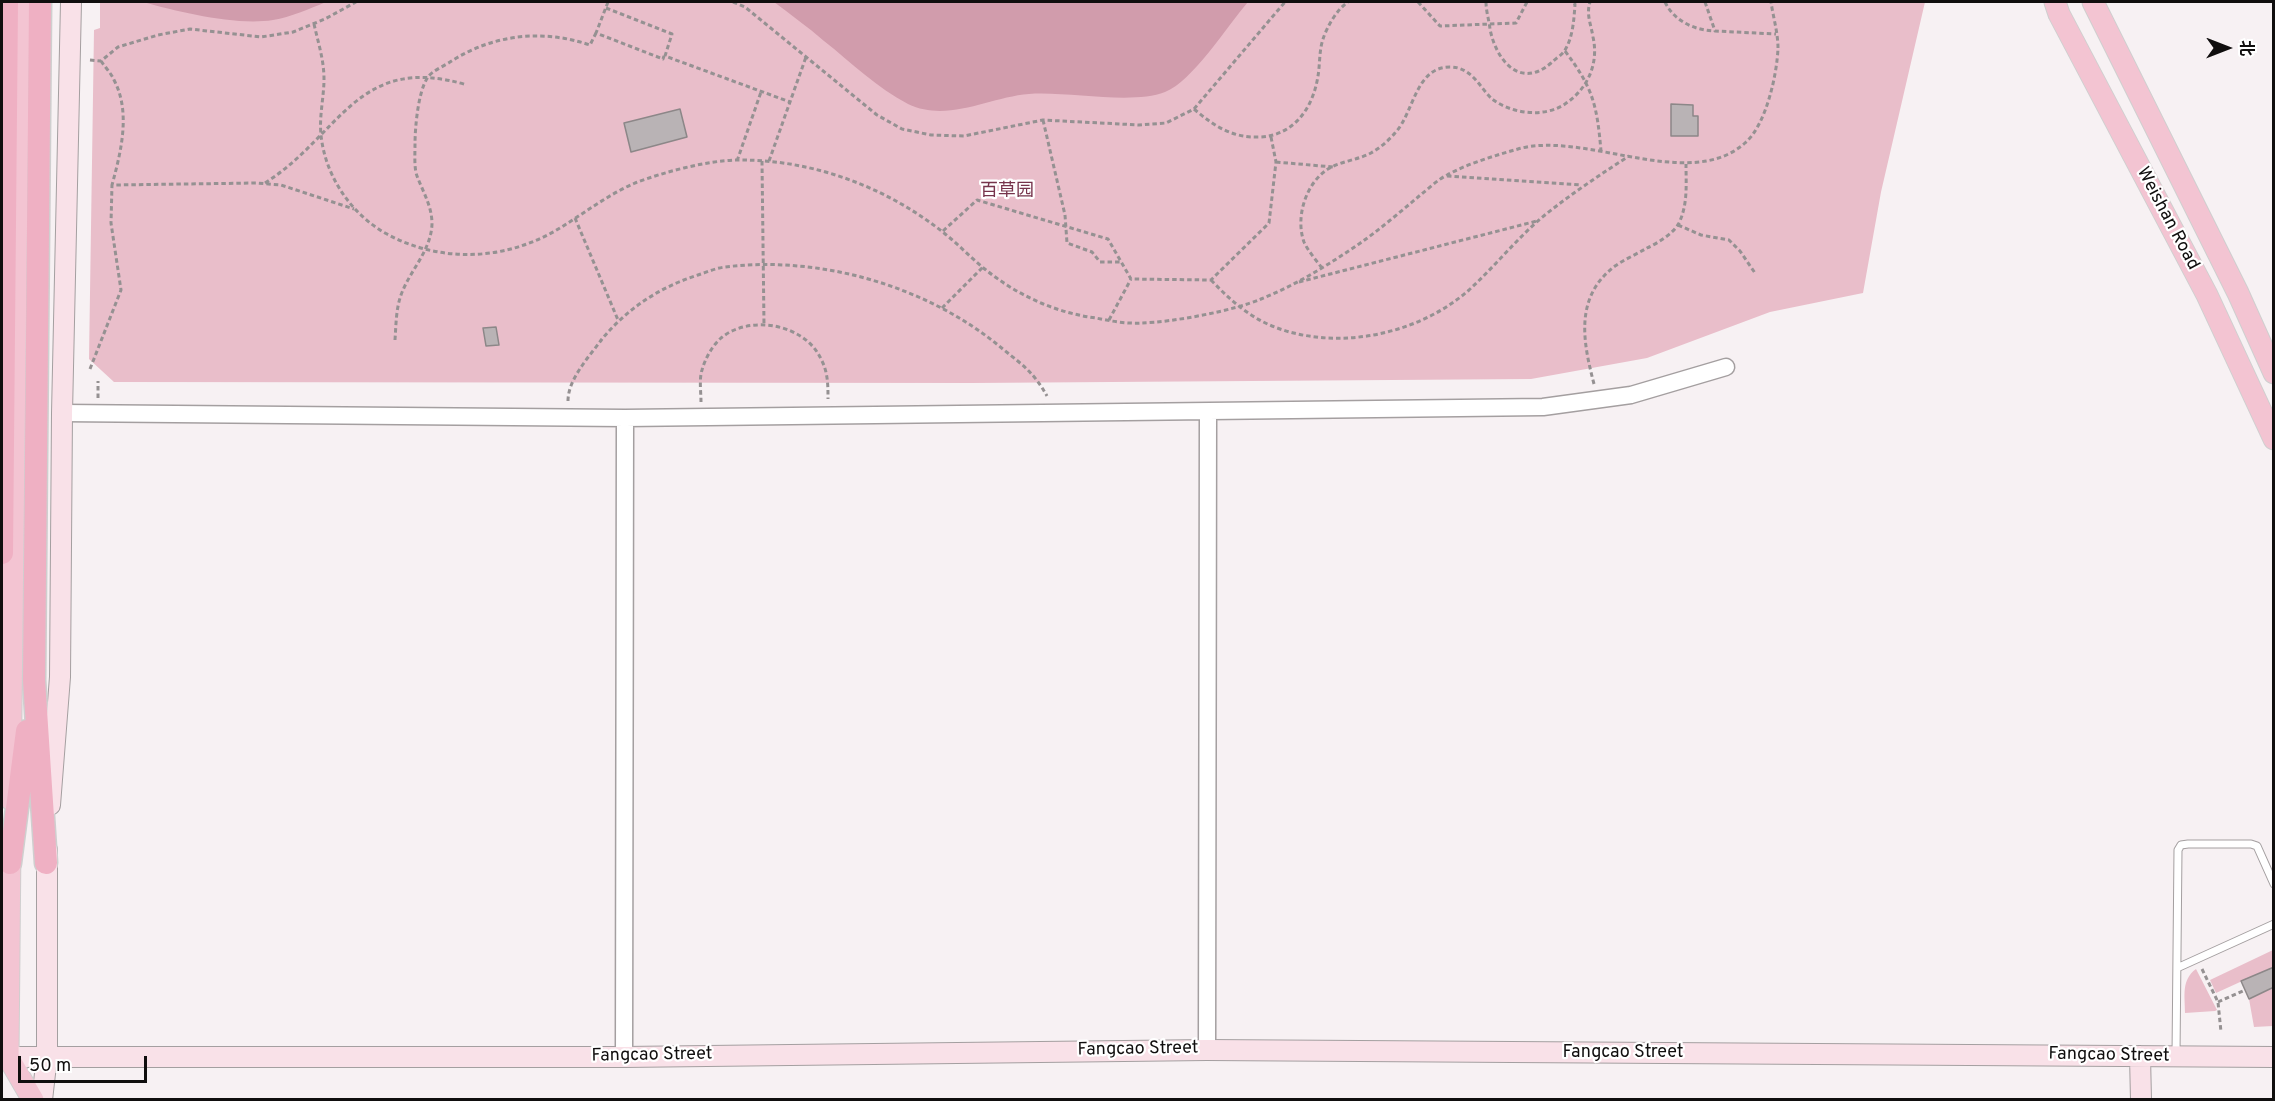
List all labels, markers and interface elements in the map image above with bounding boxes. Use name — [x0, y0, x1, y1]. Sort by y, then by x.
north arrow — [2197, 18, 2257, 78]
text: 北 — [2235, 40, 2255, 56]
street label: Weishan Road — [2131, 164, 2203, 274]
park label: 百草园 — [980, 181, 1034, 203]
street label: Fangcao Street — [1077, 1038, 1199, 1062]
street label: Fangcao Street — [1562, 1042, 1684, 1064]
scale bar — [21, 1044, 150, 1082]
street label: Fangcao Street — [591, 1044, 713, 1068]
street label: Fangcao Street — [2048, 1044, 2170, 1068]
text: 50 m — [29, 1055, 71, 1078]

